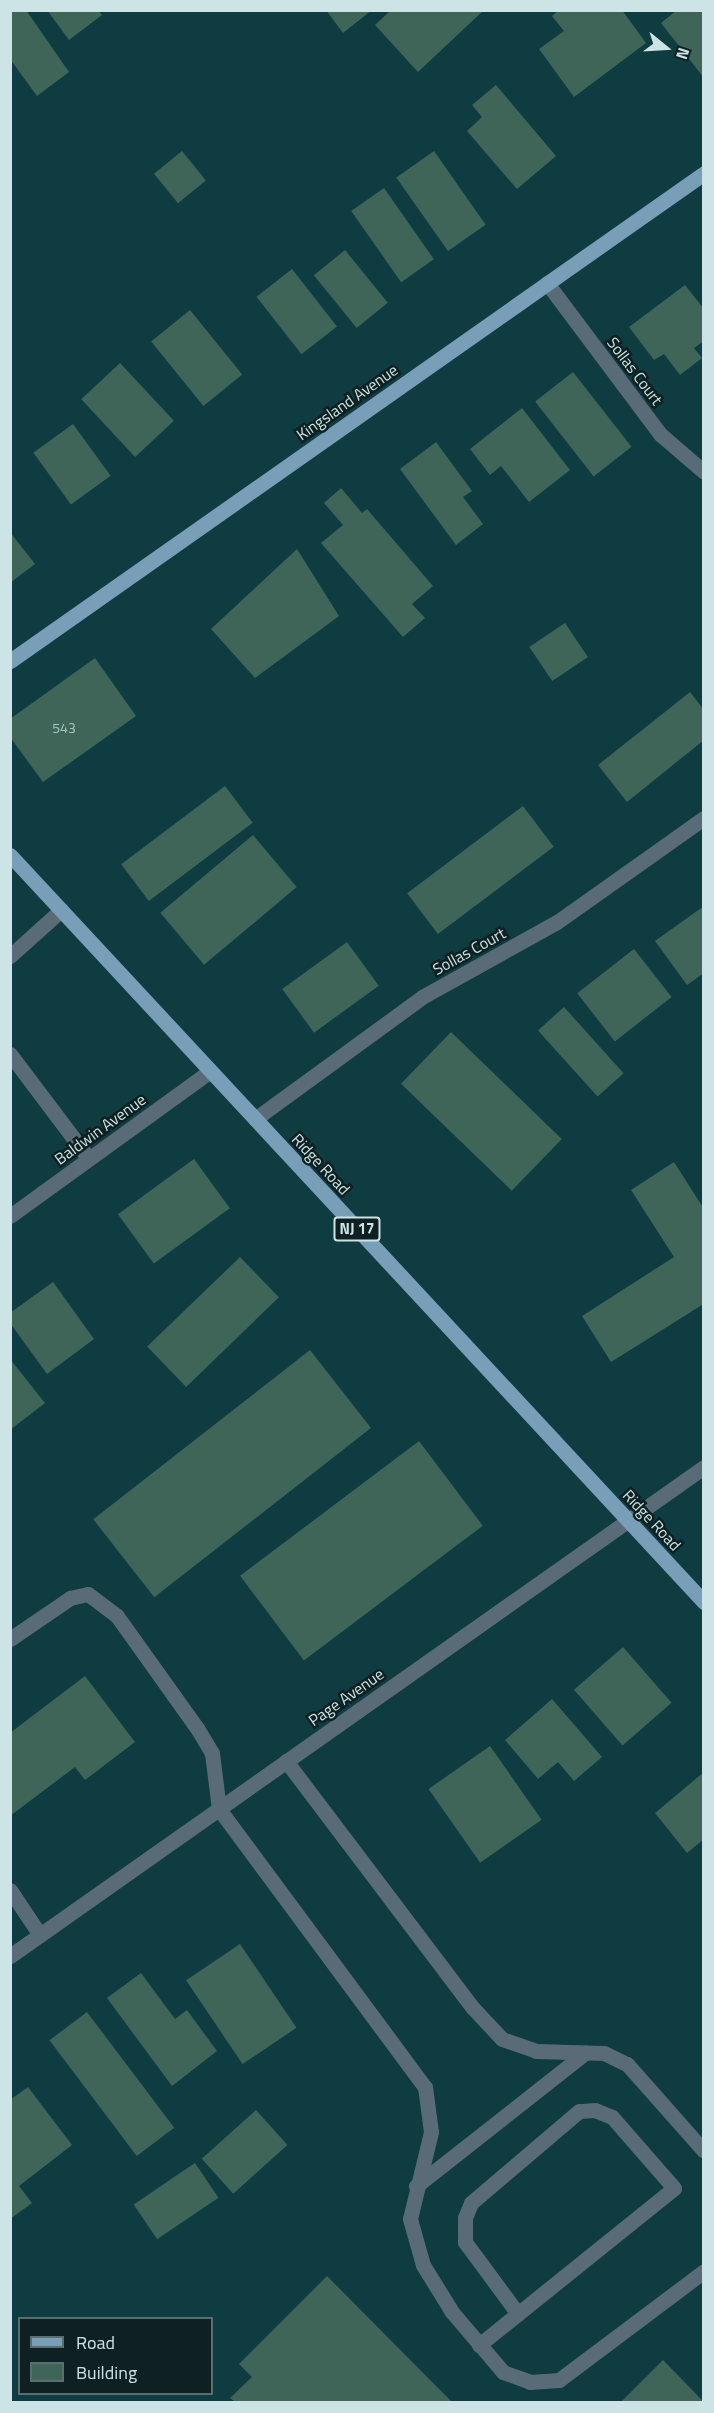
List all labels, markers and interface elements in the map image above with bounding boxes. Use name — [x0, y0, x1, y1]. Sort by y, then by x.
north arrow — [636, 18, 696, 78]
text: N — [670, 45, 696, 63]
street label: Sollas Court — [603, 333, 667, 409]
street label: Kingsland Avenue — [293, 360, 401, 444]
house number: 543 — [52, 720, 76, 736]
street label: Sollas Court — [429, 923, 509, 979]
street label: Baldwin Avenue — [51, 1090, 149, 1168]
street label: Ridge Road — [288, 1130, 354, 1198]
road number: NJ 17 — [333, 1217, 381, 1241]
street label: Ridge Road — [619, 1486, 685, 1554]
street label: Page Avenue — [305, 1664, 387, 1730]
legend — [18, 2317, 213, 2395]
text: Road — [76, 2329, 115, 2356]
text: Building — [76, 2359, 137, 2386]

